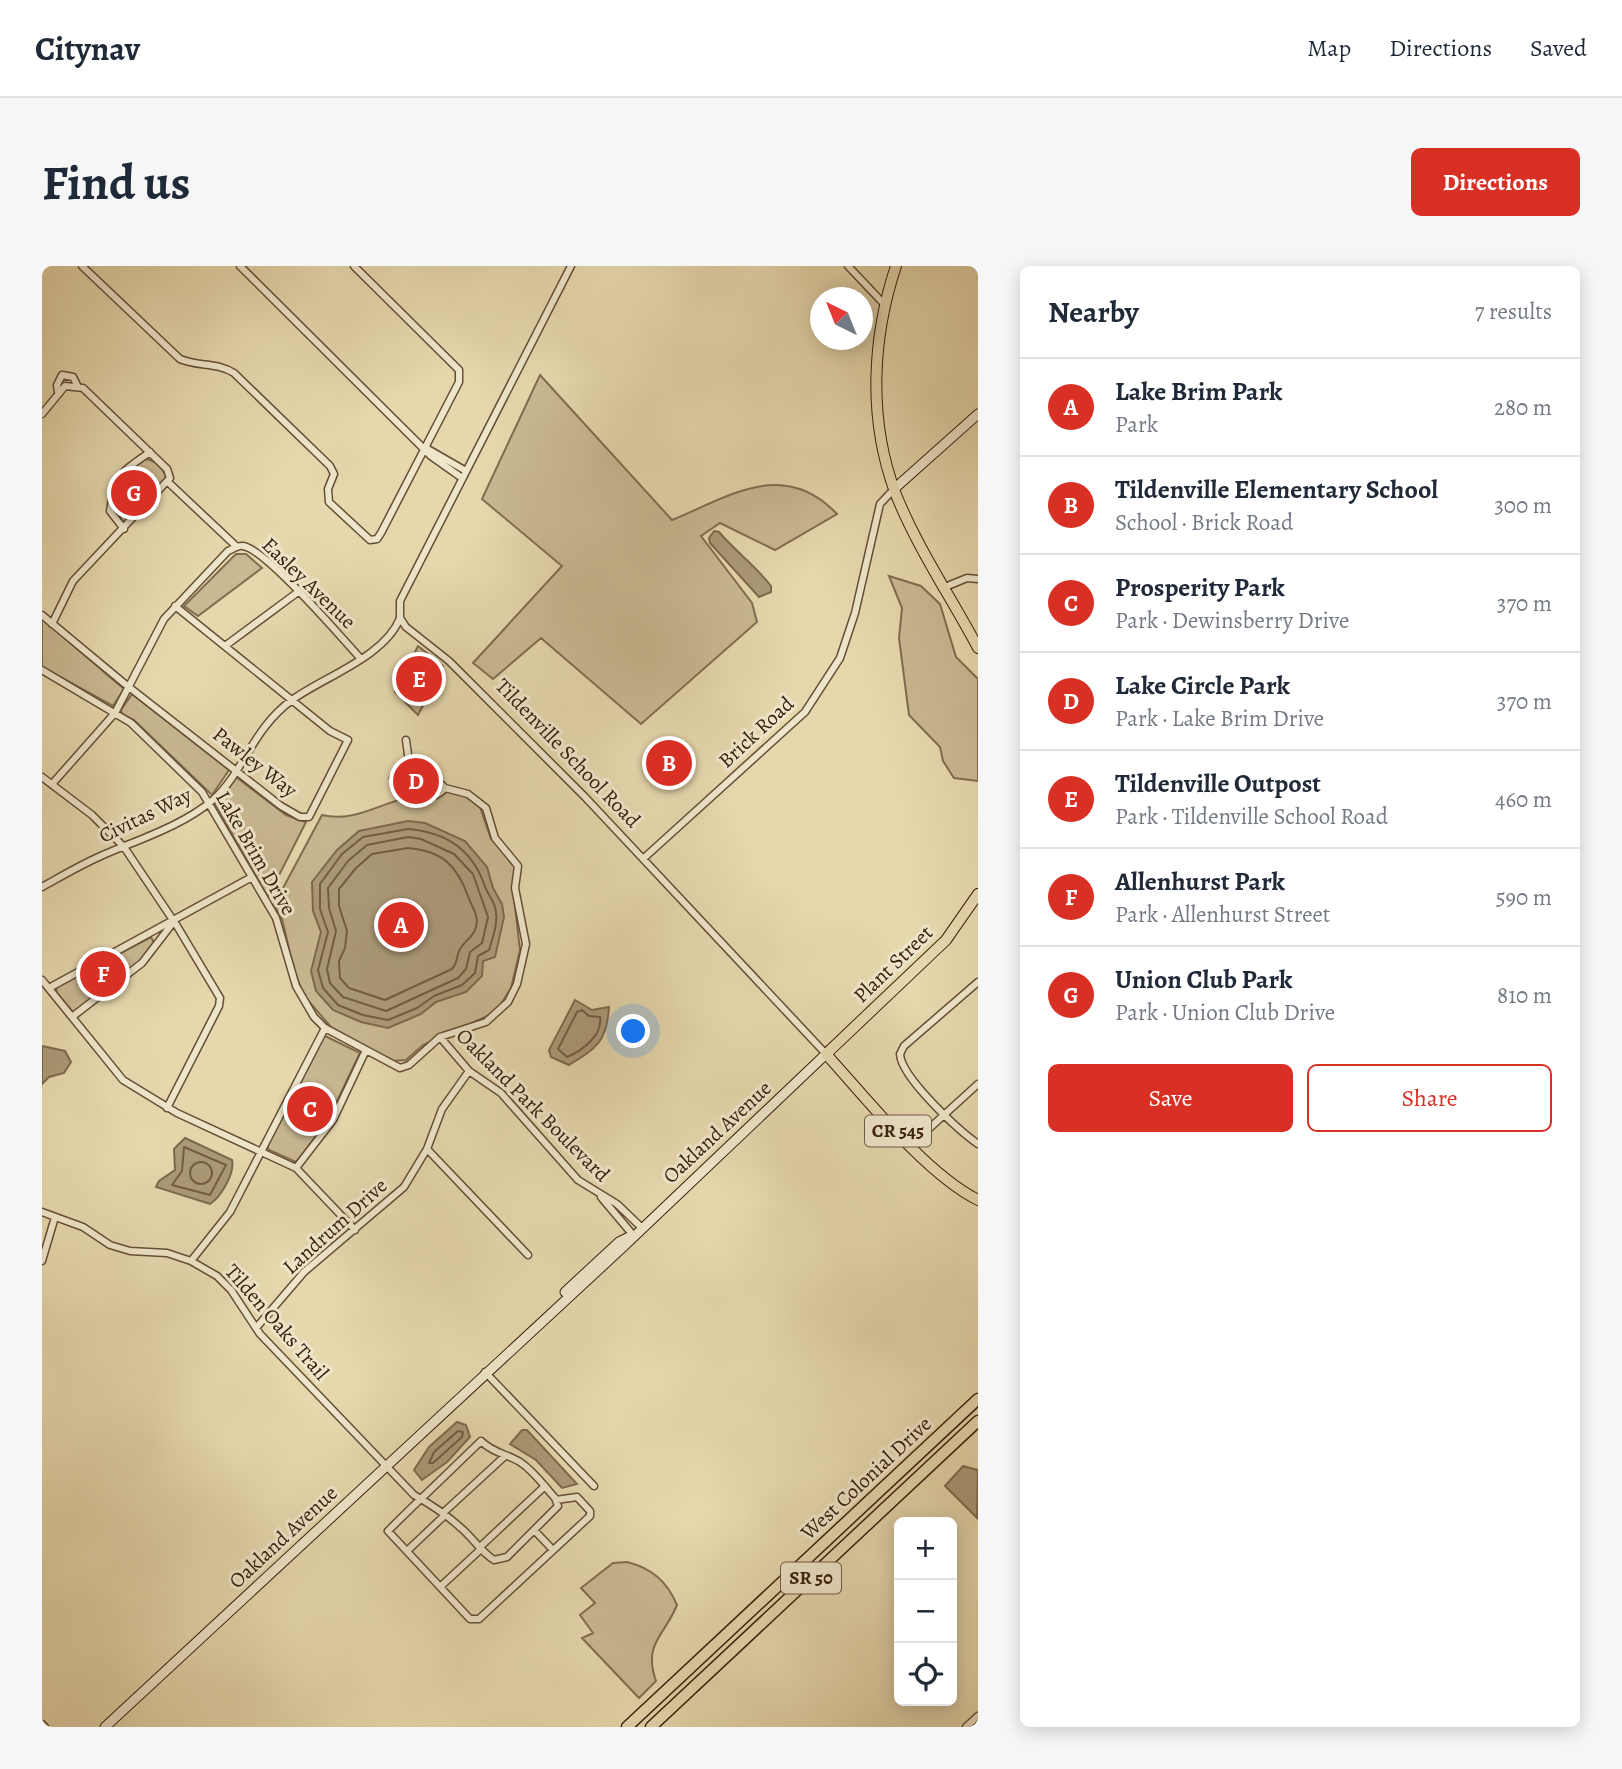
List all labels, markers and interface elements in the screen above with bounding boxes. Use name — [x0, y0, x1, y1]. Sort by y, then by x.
text: Citynav — [35, 26, 140, 71]
text: Map — [1307, 32, 1351, 64]
text: Directions — [1389, 32, 1492, 64]
text: Saved — [1530, 32, 1587, 64]
button: Directions — [1411, 148, 1580, 216]
text: Find us — [42, 149, 190, 216]
north arrow — [810, 287, 873, 350]
text: Nearby — [1048, 292, 1139, 332]
text: 7 results — [1475, 296, 1552, 327]
text: Lake Brim Park — [1115, 374, 1283, 409]
text: A — [1064, 392, 1078, 423]
text: 280 m — [1494, 392, 1552, 423]
text: Park — [1115, 409, 1158, 440]
pin: G — [111, 467, 157, 519]
text: Tildenville Elementary School — [1115, 472, 1438, 507]
text: B — [1064, 490, 1078, 521]
text: 300 m — [1494, 490, 1552, 521]
text: School · Brick Road — [1115, 507, 1293, 538]
street label: Easley Avenue — [256, 531, 362, 635]
text: Prosperity Park — [1115, 570, 1285, 605]
text: C — [1064, 588, 1078, 619]
text: 370 m — [1497, 588, 1552, 619]
text: Park · Dewinsberry Drive — [1115, 605, 1349, 636]
pin: E — [396, 653, 442, 705]
text: Lake Circle Park — [1115, 668, 1290, 703]
street label: Tildenville School Road — [489, 672, 647, 834]
text: D — [1063, 686, 1079, 717]
text: 370 m — [1497, 686, 1552, 717]
street label: Brick Road — [712, 689, 800, 774]
text: Park · Lake Brim Drive — [1115, 703, 1324, 734]
street label: Pawley Way — [207, 720, 304, 804]
pin: B — [646, 737, 692, 789]
pin: D — [393, 755, 439, 807]
text: Tildenville Outpost — [1115, 766, 1321, 801]
street label: Civitas Way — [94, 780, 197, 849]
text: E — [1064, 784, 1078, 815]
text: 460 m — [1495, 784, 1552, 815]
street label: Lake Brim Drive — [209, 786, 303, 920]
text: Park · Tildenville School Road — [1115, 801, 1388, 832]
text: Allenhurst Park — [1115, 864, 1285, 899]
text: F — [1065, 882, 1077, 913]
text: 590 m — [1496, 882, 1552, 913]
pin: A — [378, 899, 424, 951]
text: Park · Allenhurst Street — [1115, 899, 1330, 930]
street label: Plant Street — [847, 919, 939, 1009]
pin: F — [80, 948, 126, 1000]
text: Union Club Park — [1115, 962, 1292, 997]
text: G — [1063, 980, 1079, 1011]
text: 810 m — [1497, 980, 1552, 1011]
text: Park · Union Club Drive — [1115, 997, 1335, 1028]
your location — [616, 1014, 650, 1048]
street label: Oakland Park Boulevard — [450, 1022, 617, 1189]
button: Save — [1048, 1064, 1293, 1132]
button: Share — [1307, 1064, 1552, 1132]
street label: Oakland Avenue — [657, 1074, 777, 1190]
pin: C — [287, 1083, 333, 1135]
road number: CR 545 — [865, 1116, 931, 1146]
street label: Landrum Drive — [277, 1172, 393, 1280]
street label: Tilden Oaks Trail — [219, 1258, 335, 1386]
street label: West Colonial Drive — [794, 1410, 937, 1547]
street label: Oakland Avenue — [223, 1479, 343, 1595]
map controls — [894, 1517, 957, 1706]
button: + — [894, 1517, 957, 1580]
road number: SR 50 — [781, 1562, 841, 1594]
button: − — [894, 1580, 957, 1643]
button: locate — [894, 1643, 957, 1706]

